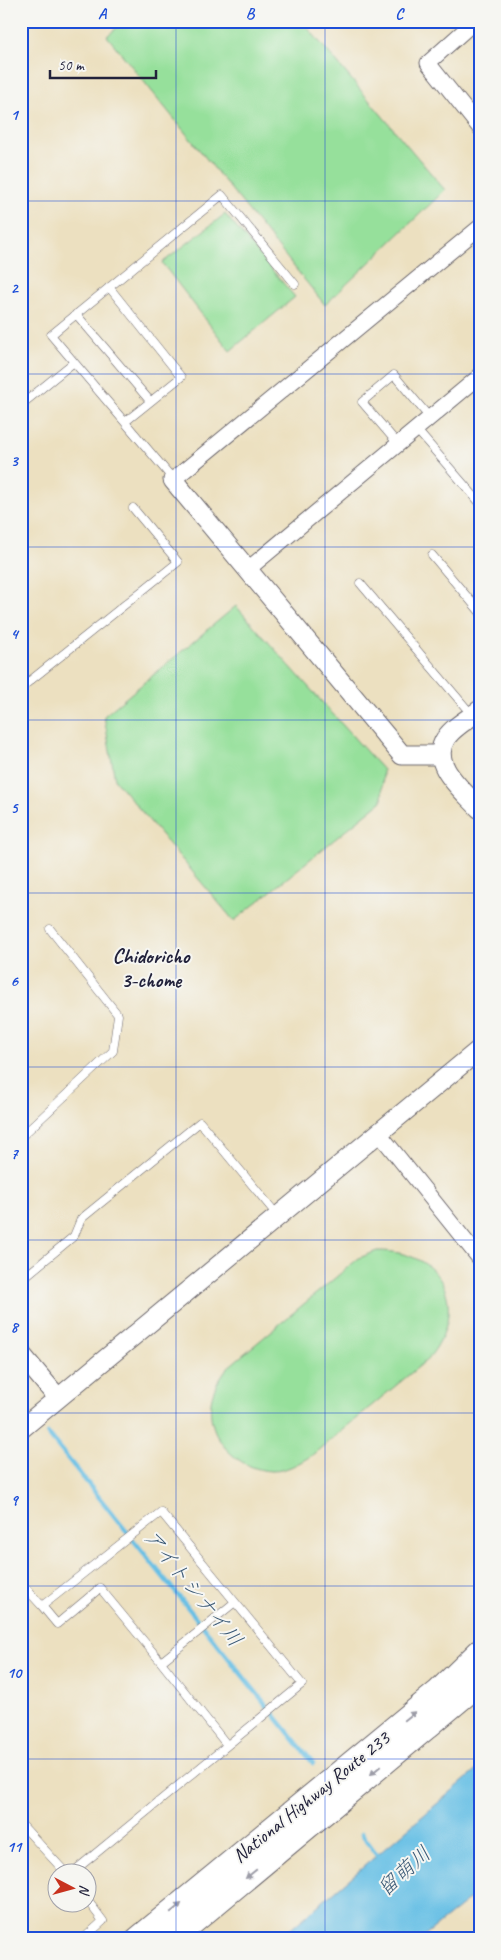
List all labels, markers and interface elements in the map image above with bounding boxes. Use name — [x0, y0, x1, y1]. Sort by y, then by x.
text: A — [98, 4, 108, 24]
text: B — [246, 4, 256, 24]
text: C — [395, 4, 405, 24]
scale bar — [50, 48, 156, 80]
text: 50 m — [58, 56, 85, 75]
text: 1 — [10, 105, 19, 125]
text: 2 — [10, 278, 19, 298]
text: 3 — [10, 451, 19, 471]
text: 4 — [10, 624, 19, 644]
text: 5 — [11, 798, 20, 818]
district label: Chidoricho 3-chome — [113, 943, 191, 993]
text: 6 — [10, 971, 19, 991]
text: 7 — [10, 1144, 19, 1164]
text: 8 — [10, 1317, 19, 1337]
text: 9 — [10, 1490, 19, 1510]
water label: アイトシナイ川 — [138, 1524, 248, 1652]
text: 10 — [7, 1663, 23, 1683]
one-way arrow — [403, 1710, 416, 1721]
street label: National Highway Route 233 — [227, 1725, 396, 1868]
one-way arrow — [370, 1765, 383, 1776]
text: 11 — [7, 1837, 23, 1857]
water label: 留萌川 — [372, 1840, 436, 1902]
north arrow — [48, 1862, 98, 1912]
one-way arrow — [245, 1869, 258, 1880]
text: N — [75, 1884, 93, 1897]
one-way arrow — [170, 1902, 183, 1913]

